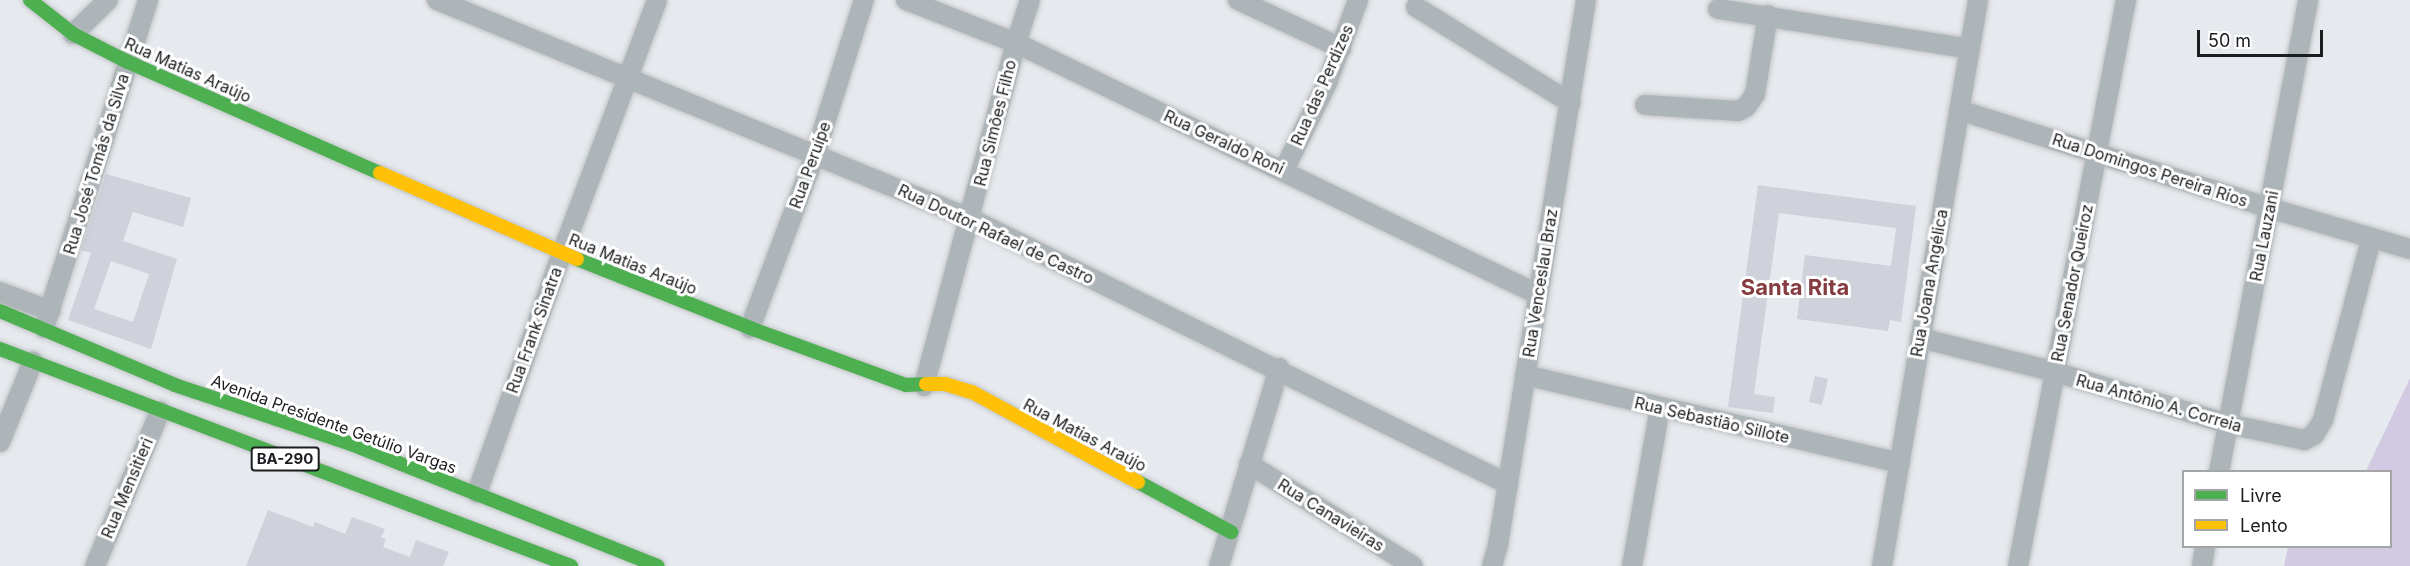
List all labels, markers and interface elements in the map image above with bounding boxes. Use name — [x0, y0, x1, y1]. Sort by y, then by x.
scale bar — [2200, 18, 2326, 56]
street label: Rua das Perdizes — [1287, 22, 1357, 148]
text: 50 m — [2208, 30, 2251, 51]
street label: Rua Matias Araújo — [122, 33, 254, 107]
street label: Rua Simões Filho — [970, 58, 1020, 188]
street label: Rua José Tomás da Silva — [59, 71, 133, 257]
street label: Rua Geraldo Roni — [1161, 106, 1287, 178]
street label: Rua Peruípe — [785, 119, 835, 211]
street label: Rua Domingos Pereira Rios — [2050, 129, 2250, 211]
street label: Rua Doutor Rafael de Castro — [895, 180, 1097, 288]
street label: Rua Lauzani — [2246, 189, 2282, 283]
street label: Rua Senador Queiroz — [2047, 203, 2097, 363]
street label: Rua Venceslau Braz — [1519, 207, 1561, 359]
street label: Rua Joana Angélica — [1907, 208, 1951, 358]
street label: Rua Matias Araújo — [566, 229, 700, 299]
street label: Rua Frank Sinatra — [502, 264, 566, 396]
district label: Santa Rita — [1741, 275, 1849, 301]
street label: Rua Antônio A. Correia — [2074, 370, 2244, 436]
street label: Avenida Presidente Getúlio Vargas — [209, 371, 459, 477]
street label: Rua Sebastião Sillote — [1633, 393, 1791, 447]
street label: Rua Matias Araújo — [1020, 394, 1150, 476]
street label: Rua Mensitieri — [97, 435, 157, 541]
road number: BA-290 — [250, 447, 320, 471]
legend — [2182, 470, 2392, 548]
street label: Rua Canavieiras — [1274, 475, 1388, 555]
text: Livre — [2240, 485, 2282, 506]
text: Lento — [2240, 515, 2288, 536]

